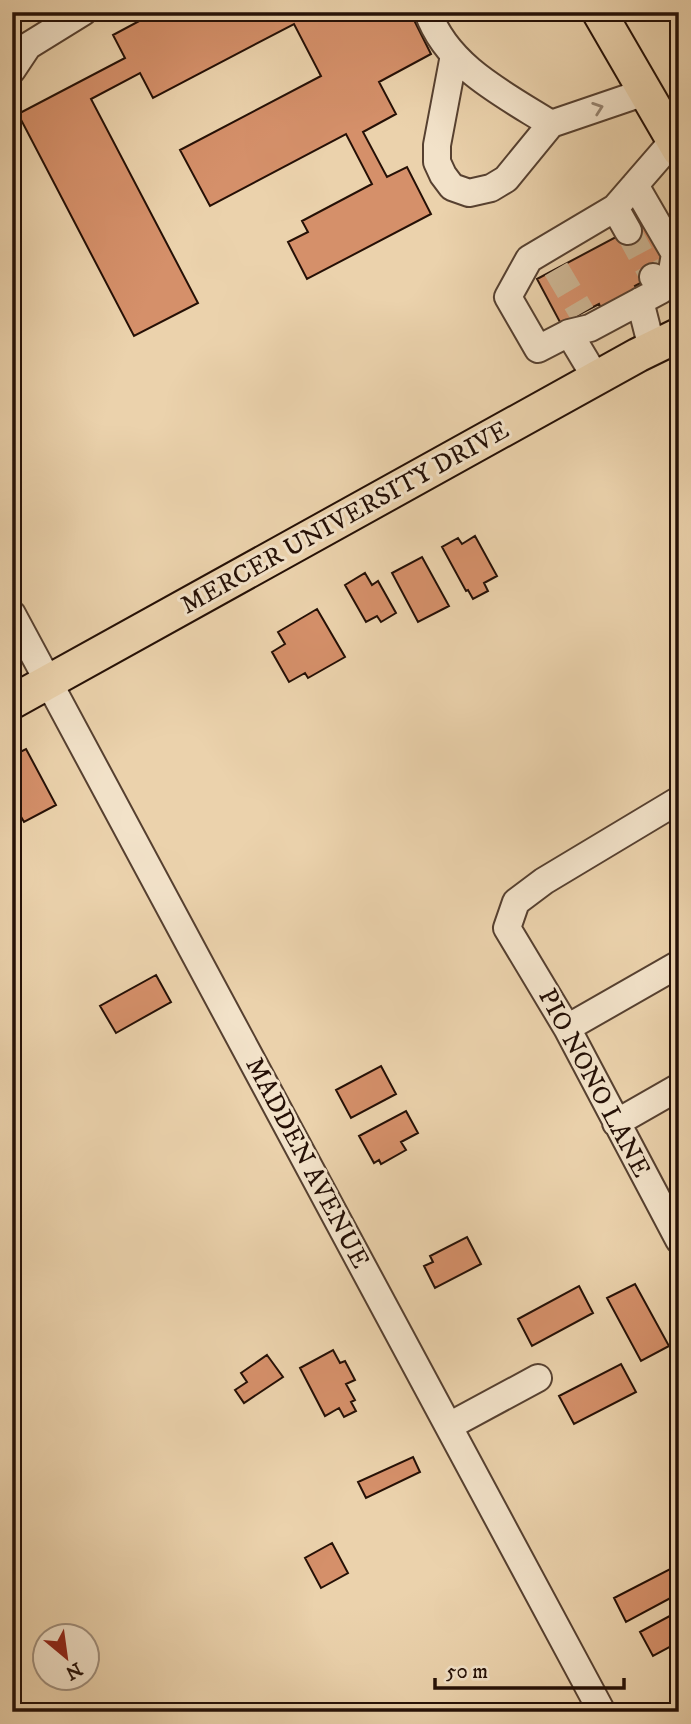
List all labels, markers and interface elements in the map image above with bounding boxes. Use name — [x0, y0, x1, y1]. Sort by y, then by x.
one-way arrow — [591, 102, 603, 116]
street label: MERCER UNIVERSITY DRIVE — [175, 414, 515, 622]
street label: PIO NONO LANE — [530, 983, 658, 1183]
street label: MADDEN AVENUE — [237, 1052, 377, 1274]
north arrow — [32, 1622, 102, 1692]
scale bar — [435, 1647, 624, 1691]
text: N — [61, 1657, 86, 1685]
text: 50 m — [446, 1659, 488, 1685]

